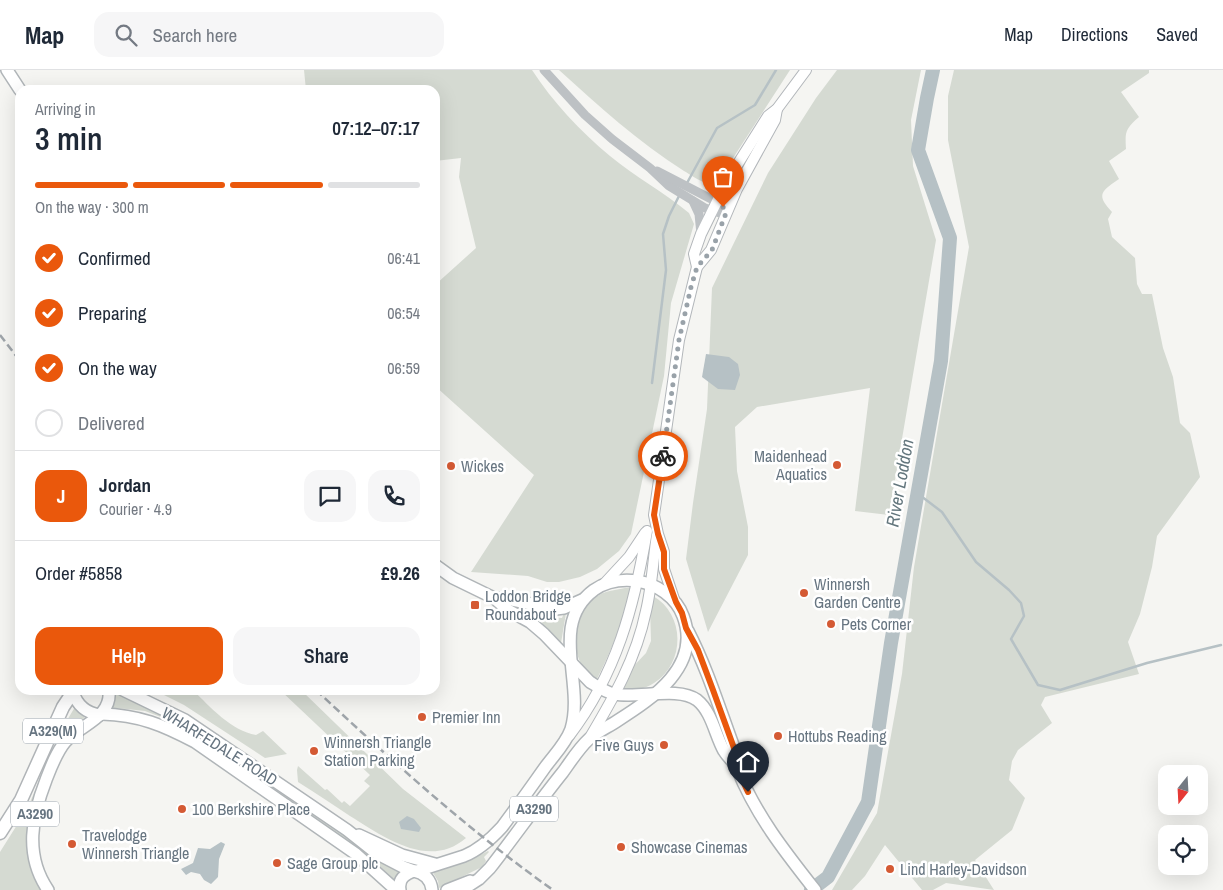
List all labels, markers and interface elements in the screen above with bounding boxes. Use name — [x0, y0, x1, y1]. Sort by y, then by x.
search box — [94, 12, 444, 57]
text: Map — [25, 19, 64, 51]
icon: search — [112, 21, 140, 49]
text: Search here — [152, 22, 237, 48]
text: Map — [1004, 22, 1033, 47]
text: Directions — [1061, 22, 1128, 47]
text: Saved — [1156, 22, 1198, 47]
text: Arriving in — [35, 98, 96, 120]
text: 07:12–07:17 — [332, 115, 420, 141]
text: 3 min — [35, 117, 103, 160]
pin — [702, 156, 744, 207]
icon: bag — [709, 163, 737, 191]
text: On the way · 300 m — [35, 196, 149, 218]
icon: check — [35, 244, 63, 272]
text: Confirmed — [78, 245, 151, 271]
text: 06:41 — [387, 247, 420, 269]
icon: check — [35, 299, 63, 327]
text: Preparing — [78, 300, 146, 326]
text: 06:54 — [387, 302, 420, 324]
icon: check — [35, 354, 63, 382]
text: On the way — [78, 355, 157, 381]
text: 06:59 — [387, 357, 420, 379]
text: Delivered — [78, 410, 145, 436]
courier — [638, 431, 688, 481]
water label: River Loddon — [880, 437, 920, 529]
icon: bike — [649, 442, 677, 470]
place label: Maidenhead Aquatics — [754, 445, 827, 485]
place label: Wickes — [461, 455, 504, 477]
marker: Maidenhead Aquatics — [831, 459, 843, 471]
marker: Wickes — [445, 460, 457, 472]
button: chat — [304, 470, 356, 522]
button: phone — [368, 470, 420, 522]
text: Jordan — [99, 472, 151, 498]
text: J — [57, 483, 65, 509]
text: Courier · 4.9 — [99, 498, 172, 520]
text: Order #5858 — [35, 560, 122, 586]
text: £9.26 — [381, 560, 420, 586]
place label: Winnersh Garden Centre — [814, 573, 901, 613]
place label: Loddon Bridge Roundabout — [485, 585, 571, 625]
marker: Winnersh Garden Centre — [798, 587, 810, 599]
marker: Loddon Bridge Roundabout — [469, 599, 481, 611]
place label: Pets Corner — [841, 613, 912, 635]
marker: Pets Corner — [825, 618, 837, 630]
button: Help — [35, 627, 223, 685]
button: Share — [233, 627, 420, 685]
street label: WHARFEDALE ROAD — [158, 702, 282, 790]
place label: Premier Inn — [432, 706, 501, 728]
marker: Premier Inn — [416, 711, 428, 723]
road number: A329(M) — [23, 718, 83, 744]
place label: Hottubs Reading — [788, 725, 887, 747]
marker: Hottubs Reading — [772, 730, 784, 742]
place label: Winnersh Triangle Station Parking — [324, 731, 431, 771]
place label: Five Guys — [594, 734, 654, 756]
marker: Five Guys — [658, 739, 670, 751]
pin — [727, 741, 769, 792]
marker: Winnersh Triangle Station Parking — [308, 745, 320, 757]
icon: home — [734, 748, 762, 776]
north arrow — [1158, 765, 1208, 815]
map controls — [1158, 765, 1208, 875]
road number: A3290 — [510, 796, 558, 822]
place label: 100 Berkshire Place — [192, 798, 310, 820]
road number: A3290 — [11, 802, 59, 826]
marker: 100 Berkshire Place — [176, 803, 188, 815]
place label: Travelodge Winnersh Triangle — [82, 824, 189, 864]
button: locate — [1158, 825, 1208, 875]
place label: Showcase Cinemas — [631, 836, 748, 858]
marker: Travelodge Winnersh Triangle — [66, 838, 78, 850]
marker: Showcase Cinemas — [615, 841, 627, 853]
place label: Sage Group plc — [287, 852, 379, 874]
marker: Sage Group plc — [271, 857, 283, 869]
place label: Lind Harley-Davidson — [900, 858, 1027, 880]
marker: Lind Harley-Davidson — [884, 863, 896, 875]

